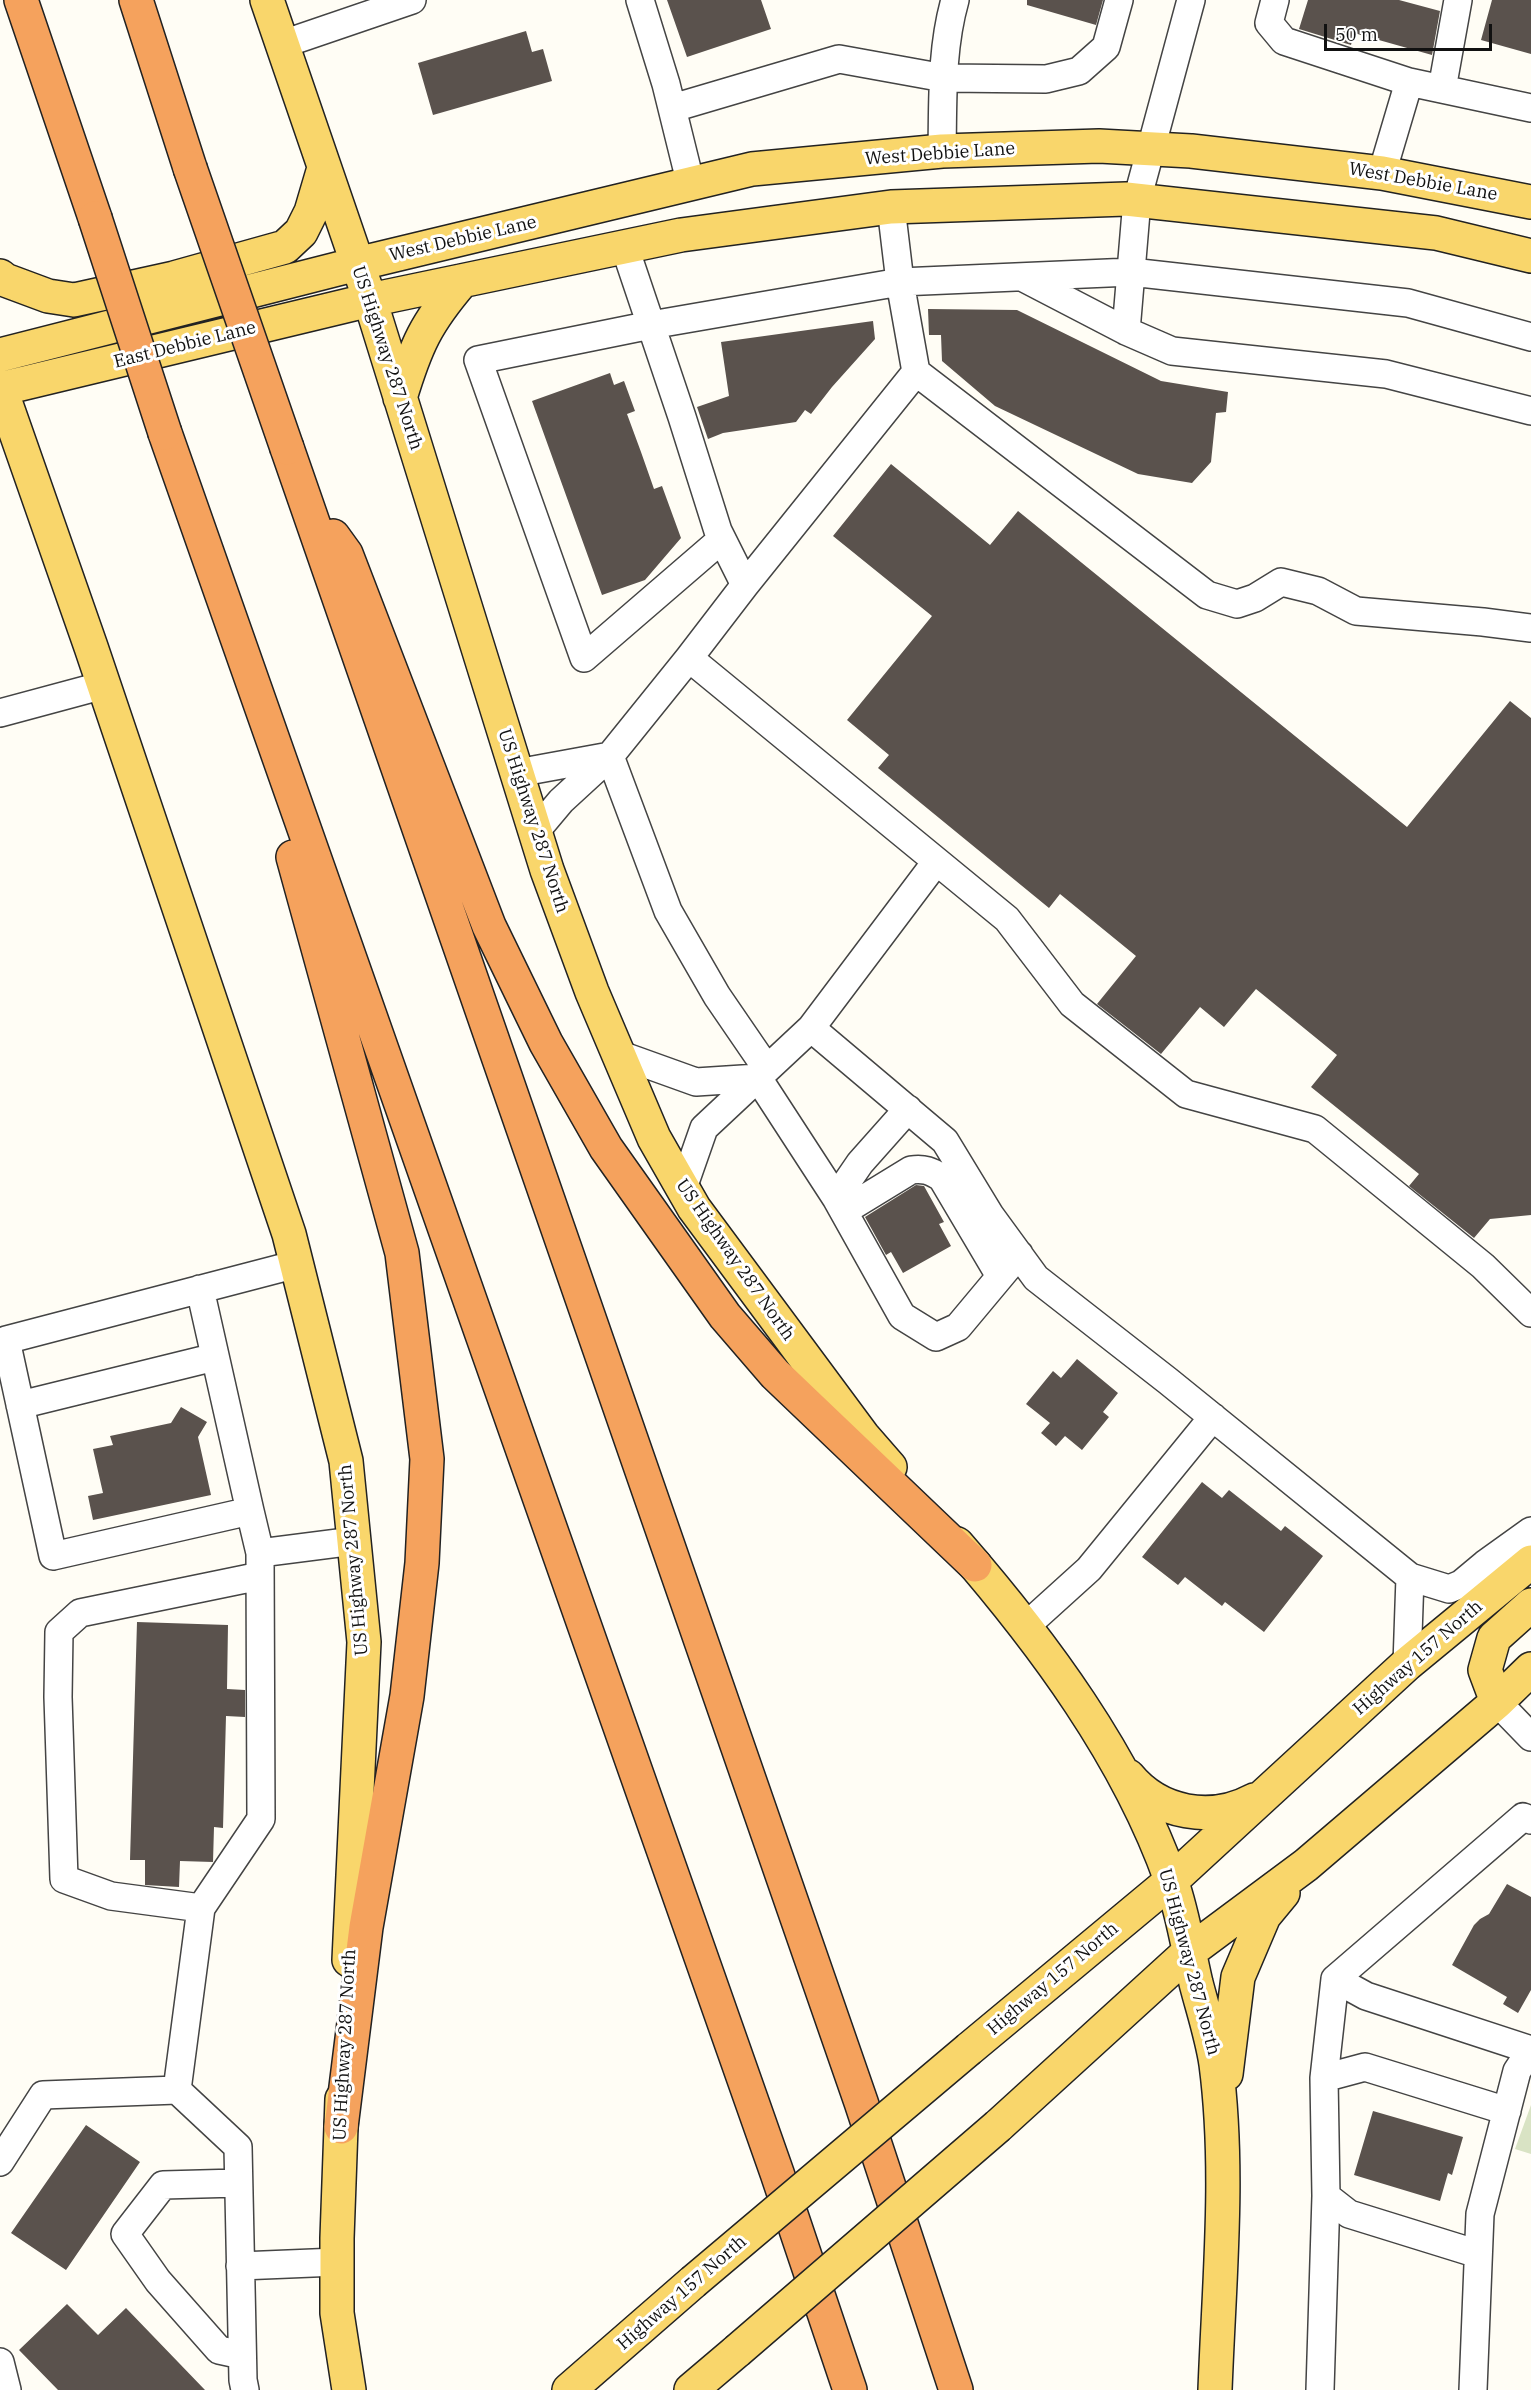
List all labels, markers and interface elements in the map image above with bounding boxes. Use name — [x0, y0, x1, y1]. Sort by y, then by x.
scale bar — [1327, 12, 1495, 50]
text: 50 m — [1335, 23, 1378, 46]
street label: West Debbie Lane — [864, 138, 1016, 170]
street label: West Debbie Lane — [1347, 158, 1499, 206]
street label: West Debbie Lane — [387, 212, 539, 266]
street label: US Highway 287 North — [347, 263, 427, 453]
street label: East Debbie Lane — [112, 317, 258, 373]
street label: US Highway 287 North — [493, 726, 573, 916]
street label: US Highway 287 North — [671, 1175, 799, 1345]
street label: US Highway 287 North — [335, 1463, 373, 1657]
street label: Highway 157 North — [1349, 1596, 1487, 1720]
street label: US Highway 287 North — [1154, 1866, 1224, 2058]
street label: Highway 157 North — [983, 1918, 1123, 2040]
street label: US Highway 287 North — [329, 1948, 361, 2142]
street label: Highway 157 North — [613, 2231, 751, 2355]

